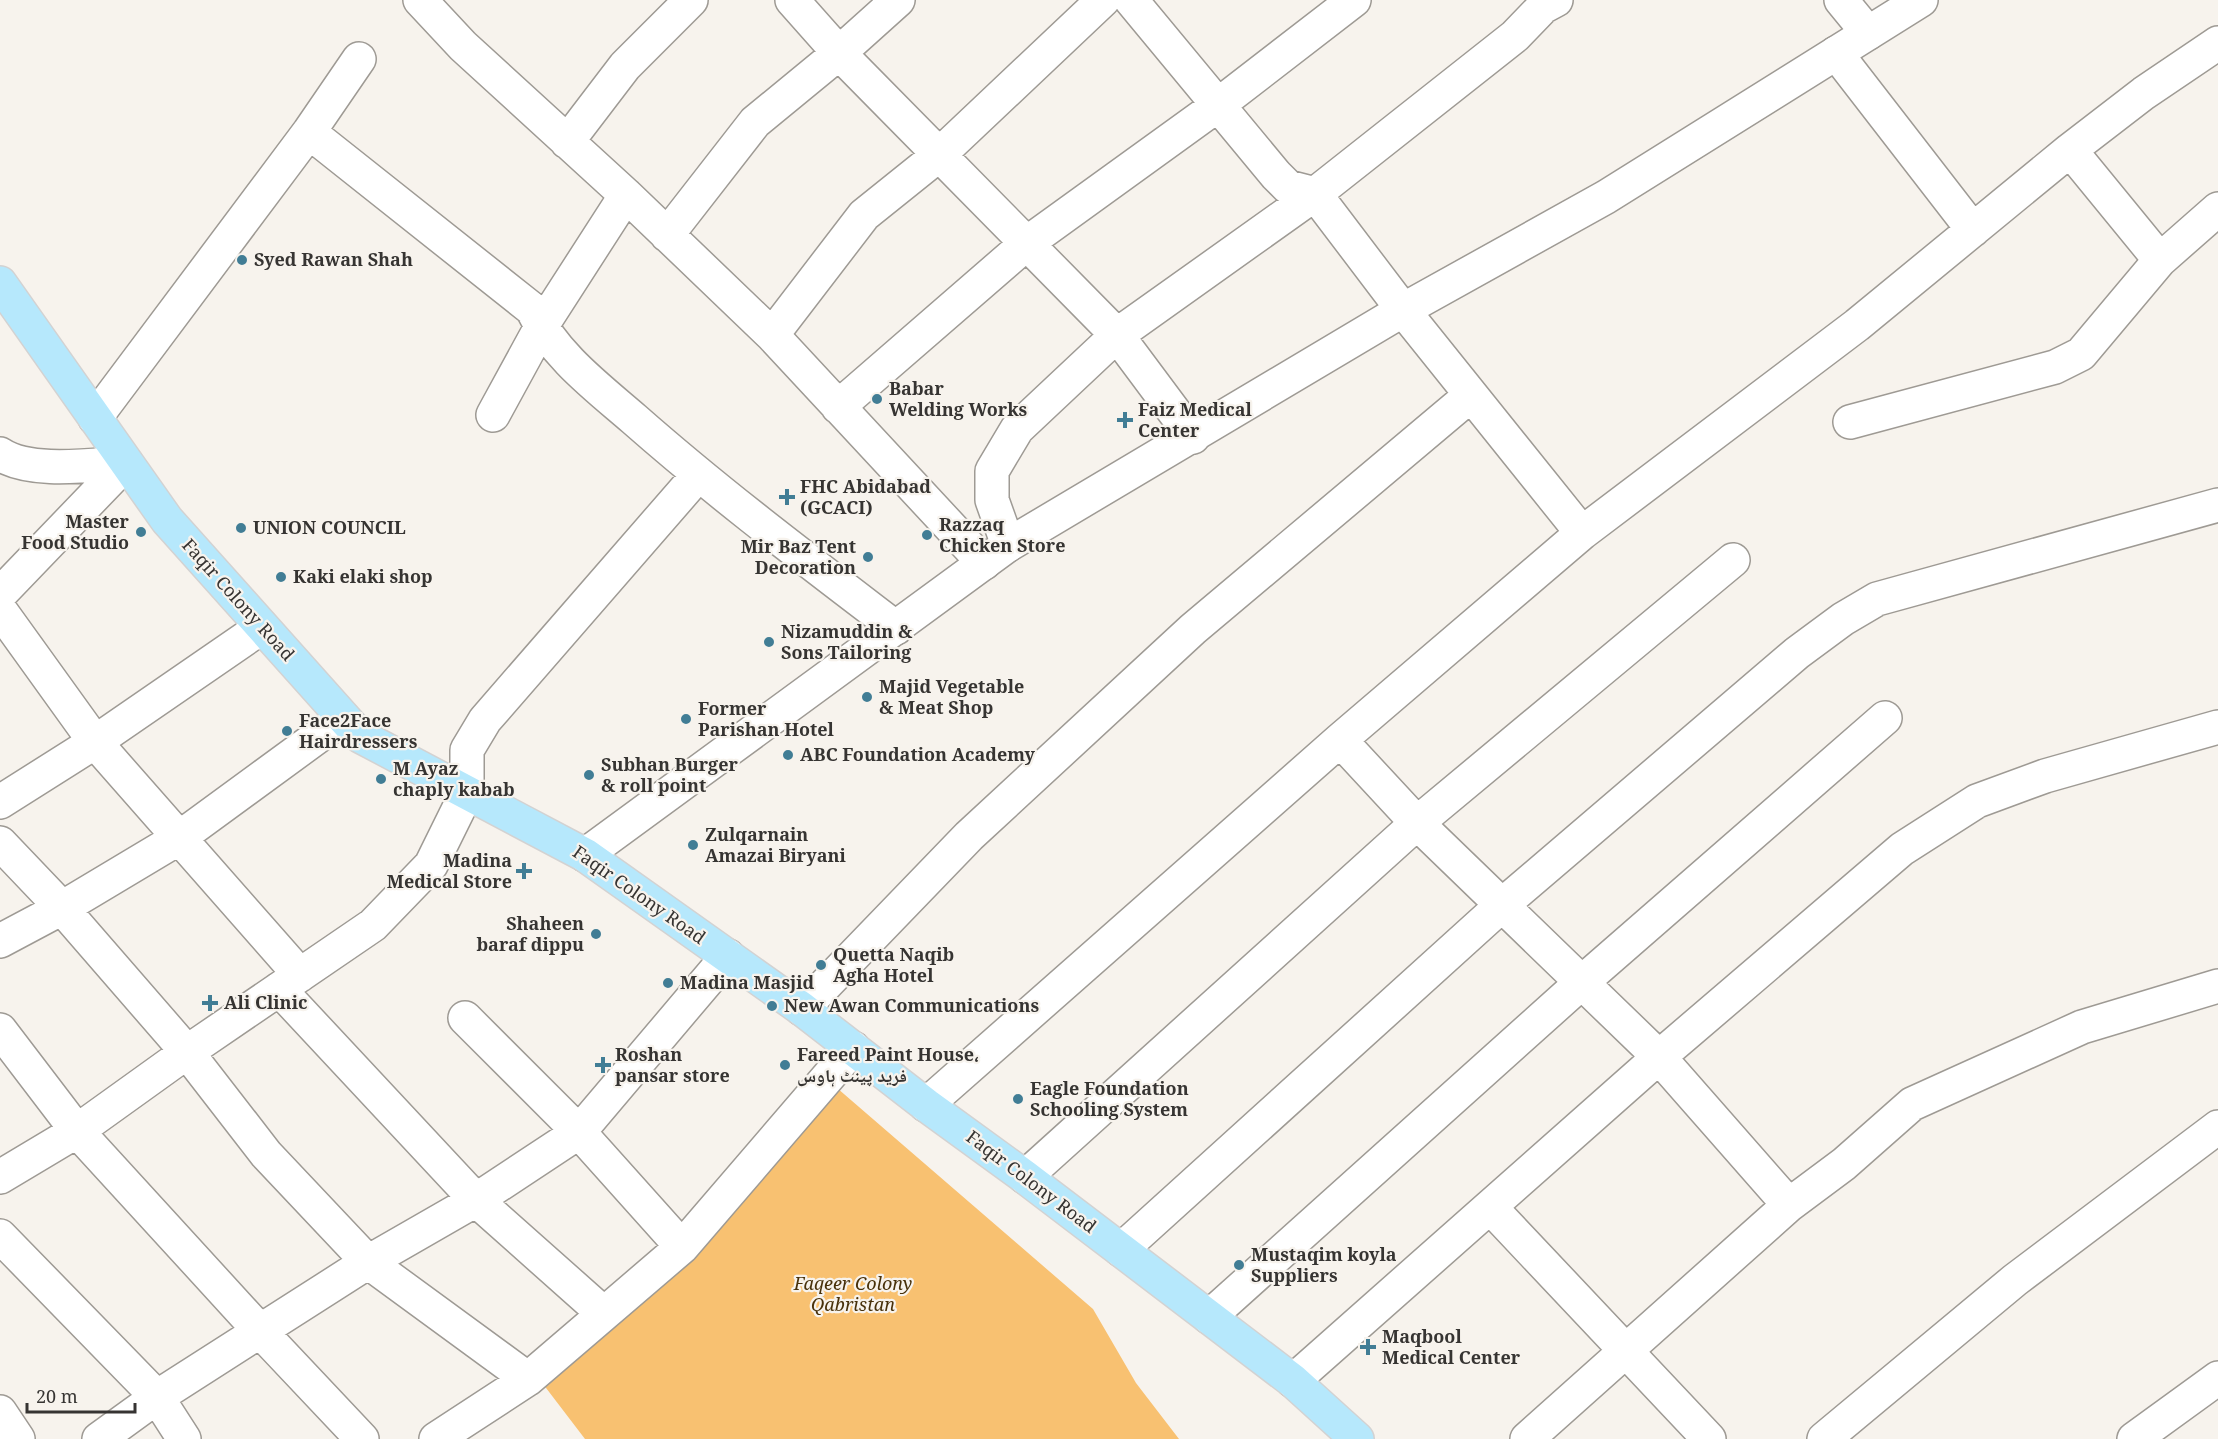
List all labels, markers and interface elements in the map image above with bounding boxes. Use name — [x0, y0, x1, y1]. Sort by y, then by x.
place label: Syed Rawan Shah — [254, 247, 413, 271]
marker: Syed Rawan Shah — [235, 253, 249, 267]
place label: Babar Welding Works — [889, 376, 1028, 421]
marker: Babar Welding Works — [870, 392, 884, 406]
place label: Faiz Medical Center — [1138, 397, 1253, 442]
marker: Faiz Medical Center — [1116, 411, 1134, 429]
place label: FHC Abidabad (GCACI) — [800, 474, 931, 519]
marker: FHC Abidabad (GCACI) — [778, 488, 796, 506]
place label: Master Food Studio — [21, 509, 130, 554]
place label: Razzaq Chicken Store — [939, 512, 1065, 557]
place label: UNION COUNCIL — [253, 515, 406, 539]
marker: UNION COUNCIL — [234, 521, 248, 535]
marker: Master Food Studio — [134, 525, 148, 539]
marker: Razzaq Chicken Store — [920, 528, 934, 542]
street label: Faqir Colony Road — [177, 533, 300, 666]
place label: Mir Baz Tent Decoration — [741, 534, 856, 579]
marker: Mir Baz Tent Decoration — [861, 550, 875, 564]
place label: Kaki elaki shop — [293, 564, 433, 588]
marker: Kaki elaki shop — [274, 570, 288, 584]
place label: Nizamuddin & Sons Tailoring — [781, 619, 913, 664]
marker: Nizamuddin & Sons Tailoring — [762, 635, 776, 649]
place label: Majid Vegetable & Meat Shop — [879, 674, 1024, 719]
marker: Majid Vegetable & Meat Shop — [860, 690, 874, 704]
place label: Former Parishan Hotel — [698, 696, 835, 741]
place label: Face2Face Hairdressers — [299, 708, 418, 753]
marker: Former Parishan Hotel — [679, 712, 693, 726]
marker: Face2Face Hairdressers — [280, 724, 294, 738]
place label: ABC Foundation Academy — [800, 742, 1036, 766]
marker: ABC Foundation Academy — [781, 748, 795, 762]
place label: Subhan Burger & roll point — [601, 752, 738, 797]
place label: M Ayaz chaply kabab — [393, 756, 515, 801]
marker: Subhan Burger & roll point — [582, 768, 596, 782]
marker: M Ayaz chaply kabab — [374, 772, 388, 786]
place label: Zulqarnain Amazai Biryani — [705, 822, 847, 867]
marker: Zulqarnain Amazai Biryani — [686, 838, 700, 852]
street label: Faqir Colony Road — [568, 839, 711, 949]
place label: Madina Medical Store — [387, 848, 512, 893]
marker: Madina Medical Store — [517, 864, 531, 878]
place label: Shaheen baraf dippu — [476, 911, 584, 956]
marker: Shaheen baraf dippu — [589, 927, 603, 941]
place label: Quetta Naqib Agha Hotel — [833, 942, 954, 987]
marker: Quetta Naqib Agha Hotel — [814, 958, 828, 972]
place label: Madina Masjid — [680, 970, 815, 994]
marker: Madina Masjid — [661, 976, 675, 990]
place label: Ali Clinic — [224, 990, 307, 1014]
place label: New Awan Communications — [784, 993, 1039, 1017]
marker: Ali Clinic — [201, 994, 219, 1012]
marker: New Awan Communications — [765, 999, 779, 1013]
place label: Roshan pansar store — [615, 1042, 730, 1087]
place label: Fareed Paint House، فرید پینٹ ہاوس — [797, 1042, 979, 1087]
marker: Roshan pansar store — [596, 1058, 610, 1072]
marker: Fareed Paint House، فرید پینٹ ہاوس — [778, 1058, 792, 1072]
place label: Eagle Foundation Schooling System — [1030, 1076, 1189, 1121]
marker: Eagle Foundation Schooling System — [1011, 1092, 1025, 1106]
street label: Faqir Colony Road — [962, 1124, 1101, 1238]
place label: Mustaqim koyla Suppliers — [1251, 1242, 1397, 1287]
marker: Mustaqim koyla Suppliers — [1232, 1258, 1246, 1272]
park label: Faqeer Colony Qabristan — [793, 1271, 912, 1316]
place label: Maqbool Medical Center — [1382, 1324, 1521, 1369]
marker: Maqbool Medical Center — [1359, 1338, 1377, 1356]
scale bar — [27, 1376, 135, 1414]
text: 20 m — [36, 1384, 78, 1408]

